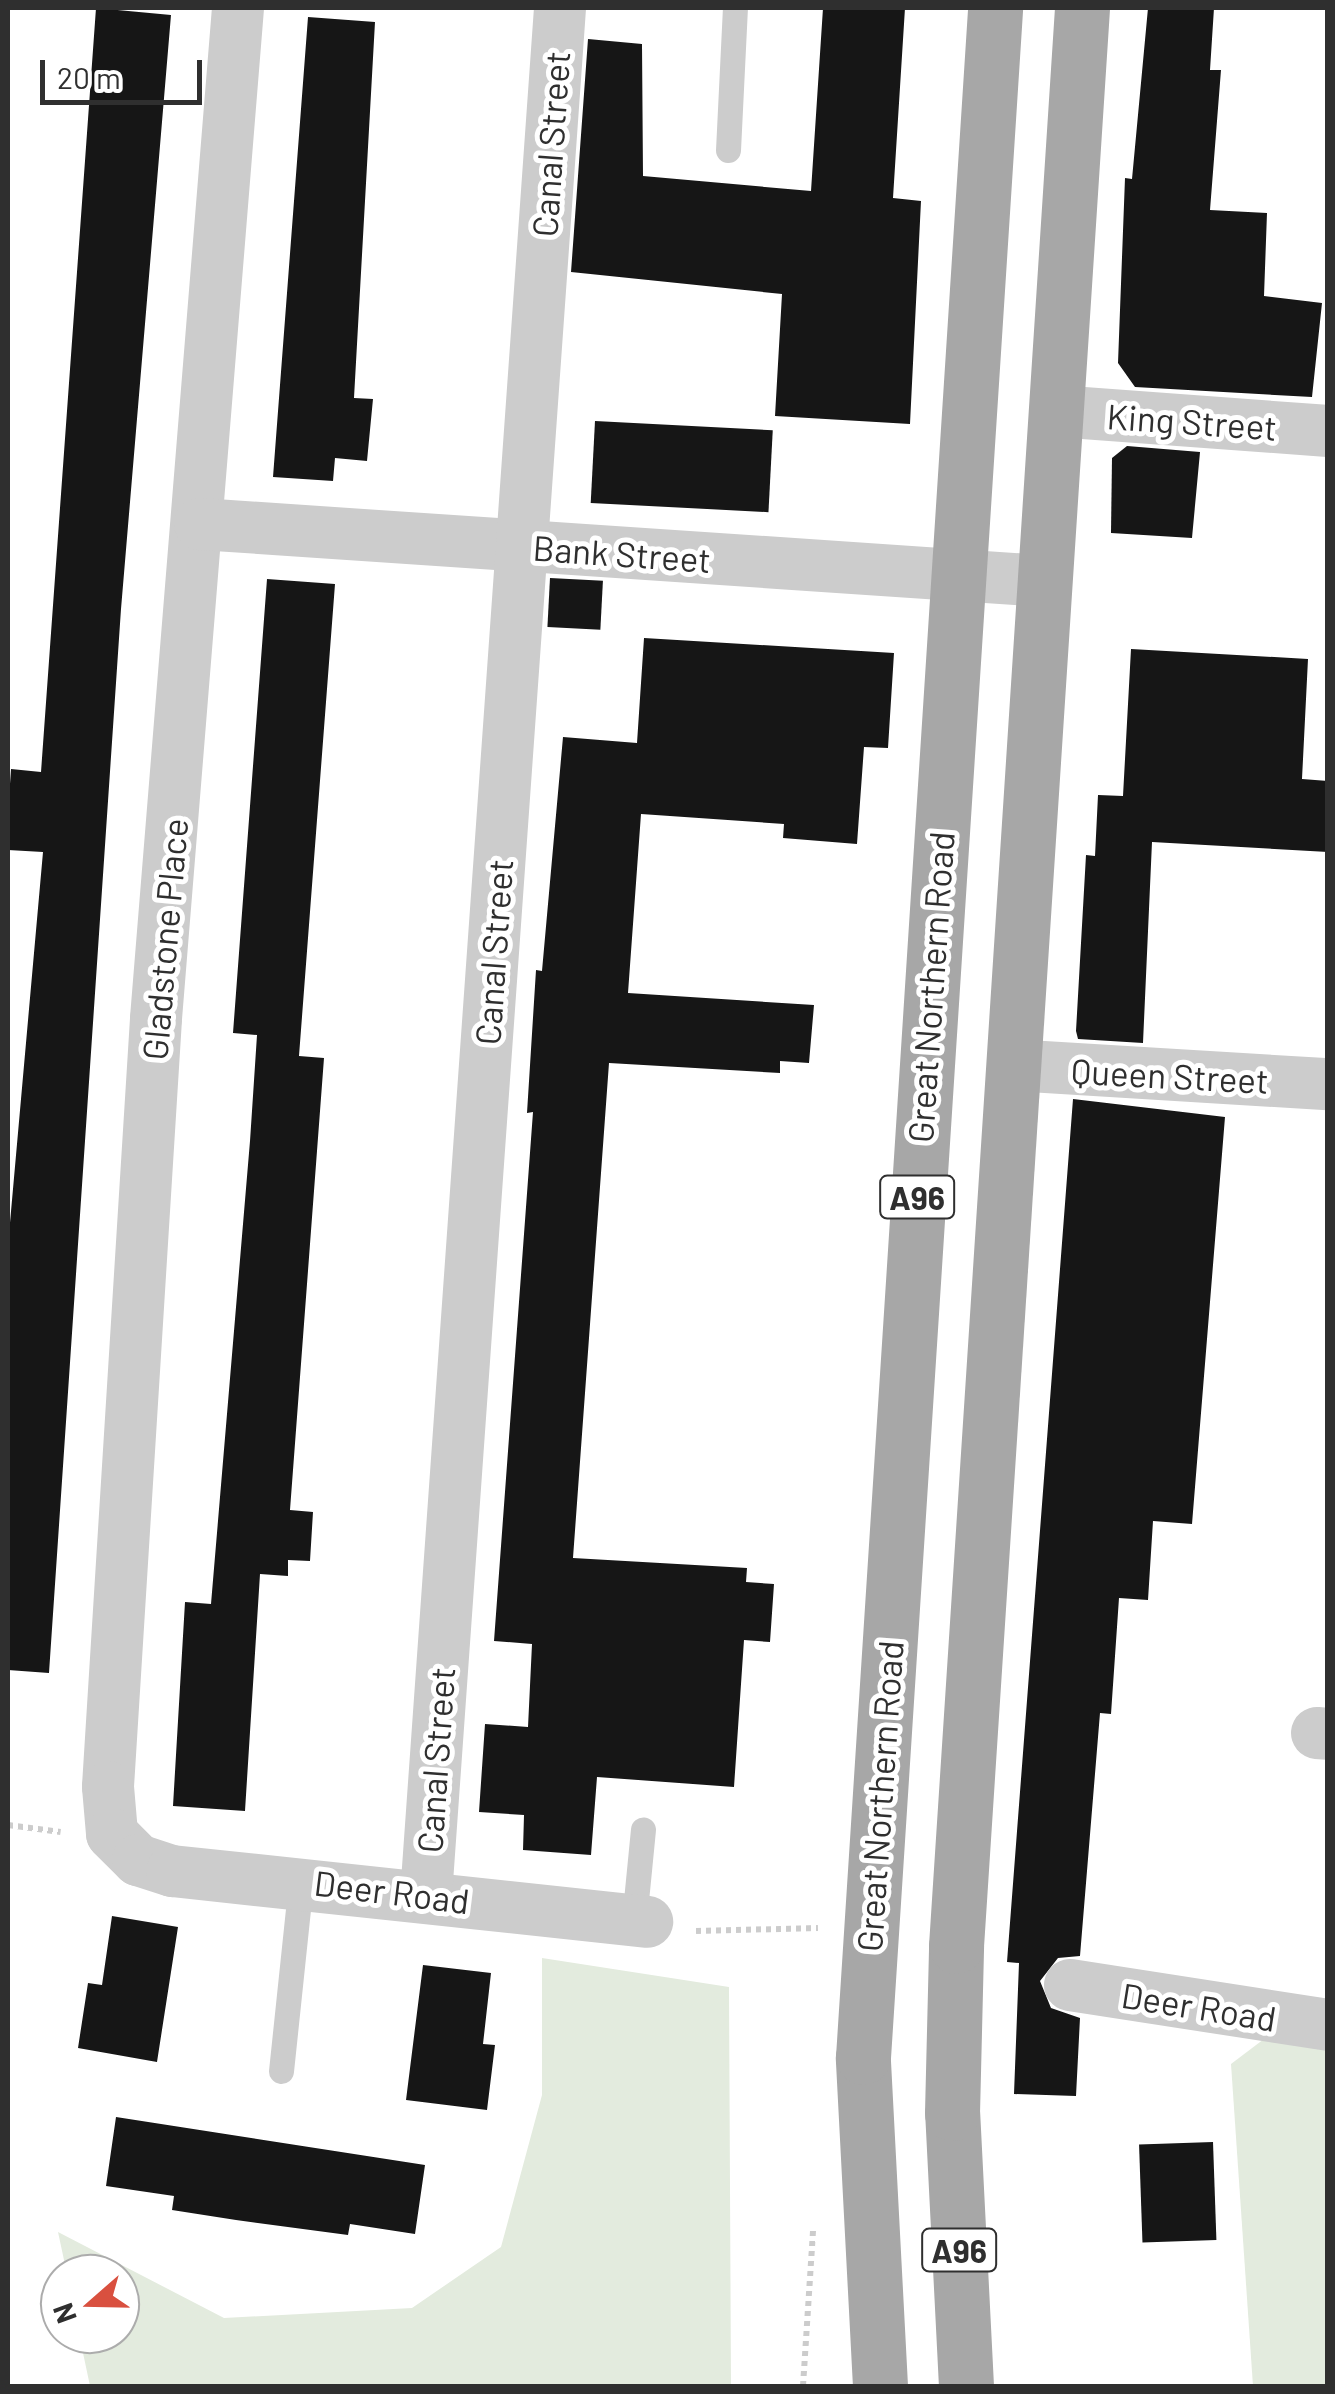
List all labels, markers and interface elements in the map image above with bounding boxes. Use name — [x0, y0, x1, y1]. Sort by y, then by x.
scale bar — [45, 40, 208, 102]
street label: Canal Street — [523, 50, 577, 238]
text: 20 m — [57, 59, 121, 95]
street label: King Street — [1106, 394, 1278, 448]
street label: Bank Street — [531, 526, 713, 580]
street label: Gladstone Place — [133, 816, 195, 1062]
street label: Great Northern Road — [898, 830, 962, 1144]
street label: Canal Street — [466, 858, 520, 1046]
street label: Queen Street — [1070, 1049, 1270, 1101]
road number: A96 — [877, 1170, 957, 1224]
street label: Great Northern Road — [847, 1639, 911, 1953]
street label: Canal Street — [408, 1666, 462, 1854]
street label: Deer Road — [312, 1861, 472, 1921]
street label: Deer Road — [1119, 1973, 1279, 2039]
road number: A96 — [919, 2223, 999, 2277]
north arrow — [40, 2254, 140, 2354]
text: N — [45, 2299, 83, 2328]

